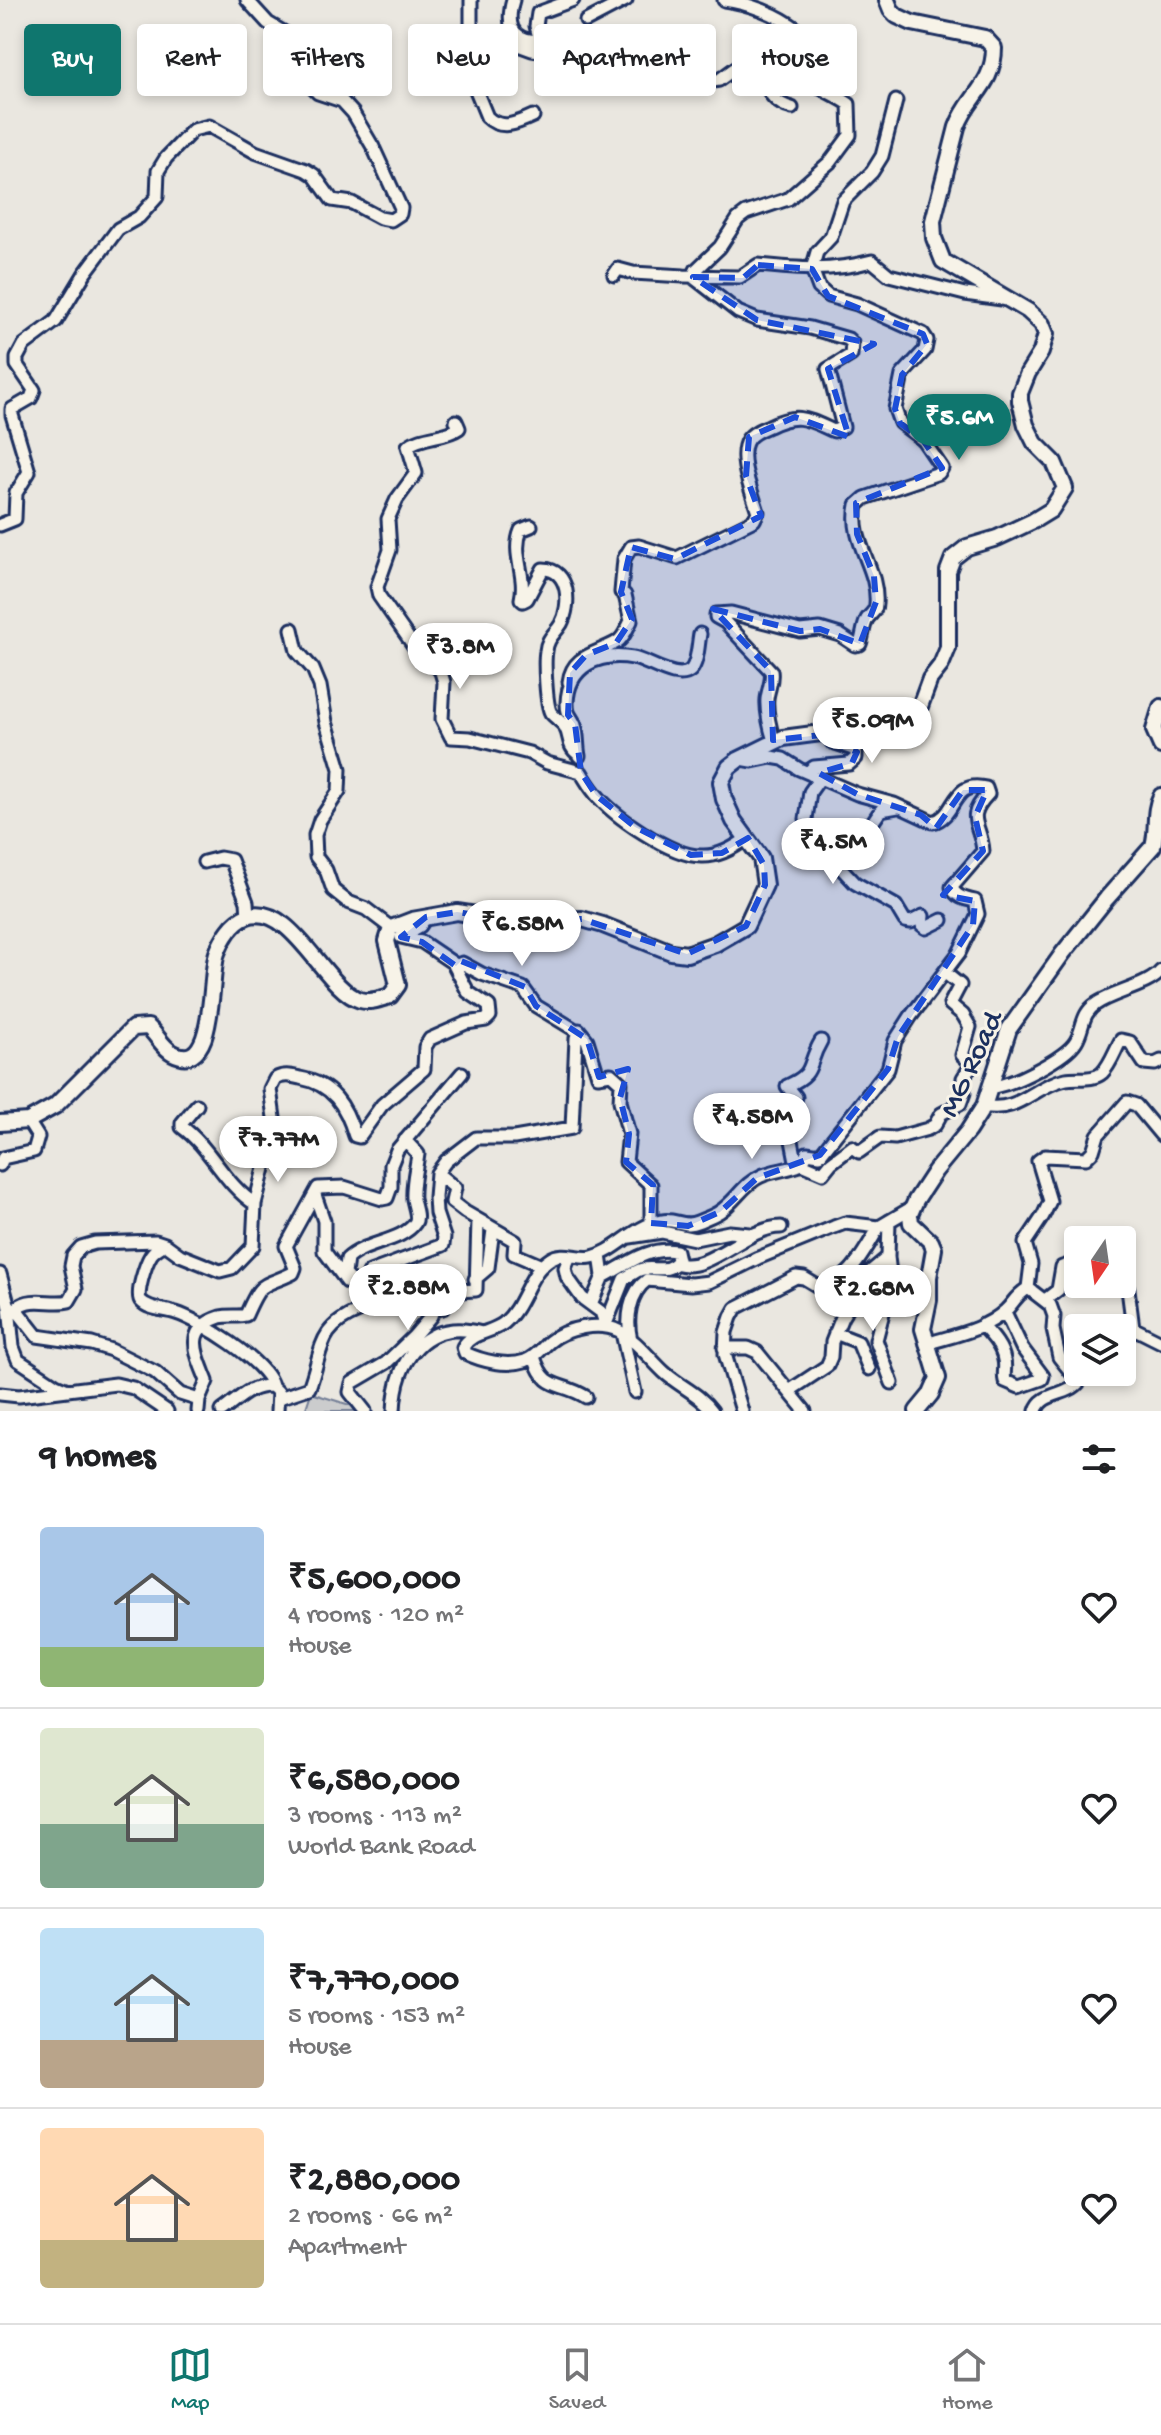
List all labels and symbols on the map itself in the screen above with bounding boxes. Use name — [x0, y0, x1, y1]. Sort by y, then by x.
pin: ₹5.6M — [903, 394, 1015, 462]
pin: ₹3.8M — [404, 623, 516, 691]
pin: ₹5.09M — [807, 697, 937, 765]
pin: ₹4.5M — [777, 818, 889, 886]
pin: ₹6.58M — [457, 900, 587, 968]
street label: MG Road — [933, 1004, 1014, 1123]
pin: ₹4.58M — [687, 1093, 817, 1161]
pin: ₹7.77M — [213, 1116, 343, 1184]
north arrow — [1064, 1226, 1136, 1298]
pin: ₹2.88M — [343, 1264, 473, 1332]
pin: ₹2.68M — [808, 1265, 938, 1333]

